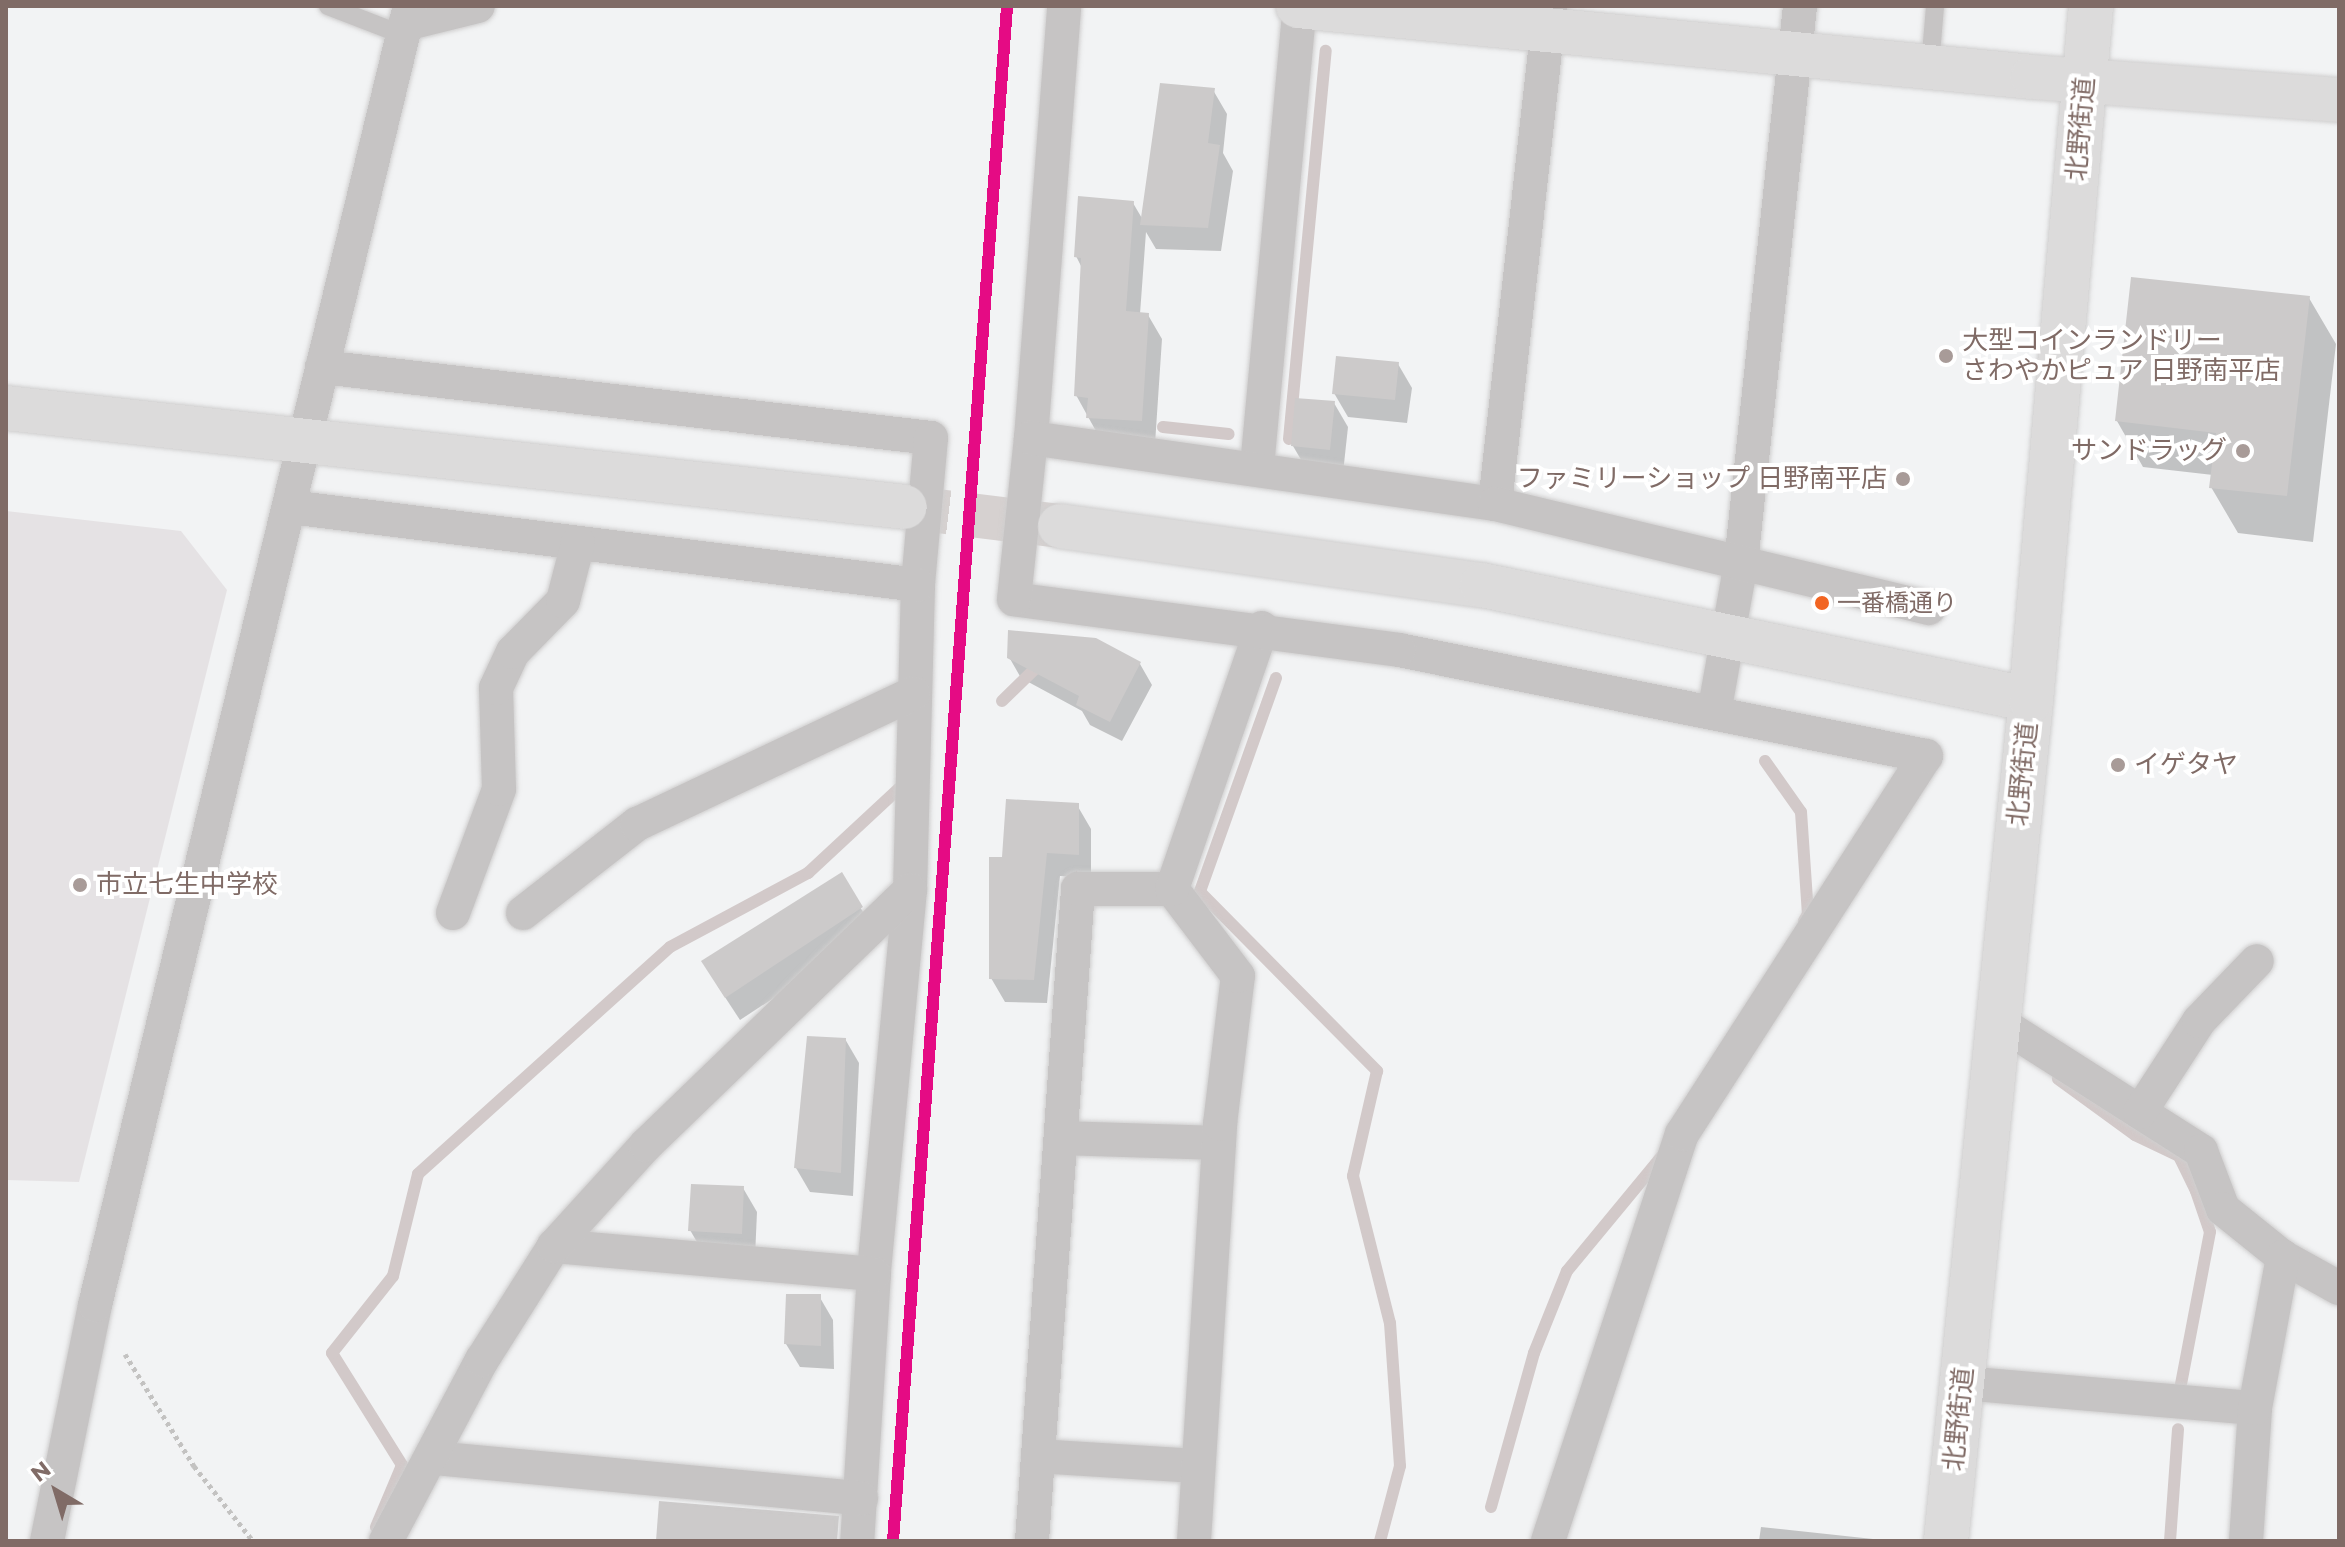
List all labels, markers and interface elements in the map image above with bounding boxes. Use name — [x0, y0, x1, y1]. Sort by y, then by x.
street label: 北野街道 — [2061, 76, 2101, 182]
place label: 大型コインランドリー さわやかピュア 日野南平店 — [1962, 325, 2281, 386]
marker: 大型コインランドリー さわやかピュア 日野南平店 — [1937, 347, 1955, 365]
place label: サンドラッグ — [2071, 435, 2227, 467]
marker: サンドラッグ — [2234, 442, 2252, 460]
place label: ファミリーショップ 日野南平店 — [1516, 463, 1887, 495]
marker: ファミリーショップ 日野南平店 — [1894, 470, 1912, 488]
place label: 一番橋通り — [1837, 589, 1957, 617]
marker: 一番橋通り — [1814, 595, 1830, 611]
street label: 北野街道 — [2002, 721, 2044, 827]
place label: イゲタヤ — [2134, 749, 2238, 781]
marker: イゲタヤ — [2109, 756, 2127, 774]
place label: 市立七生中学校 — [96, 869, 278, 901]
marker: 市立七生中学校 — [71, 876, 89, 894]
street label: 北野街道 — [1938, 1366, 1980, 1472]
north arrow — [16, 1451, 96, 1531]
text: N — [26, 1456, 56, 1488]

